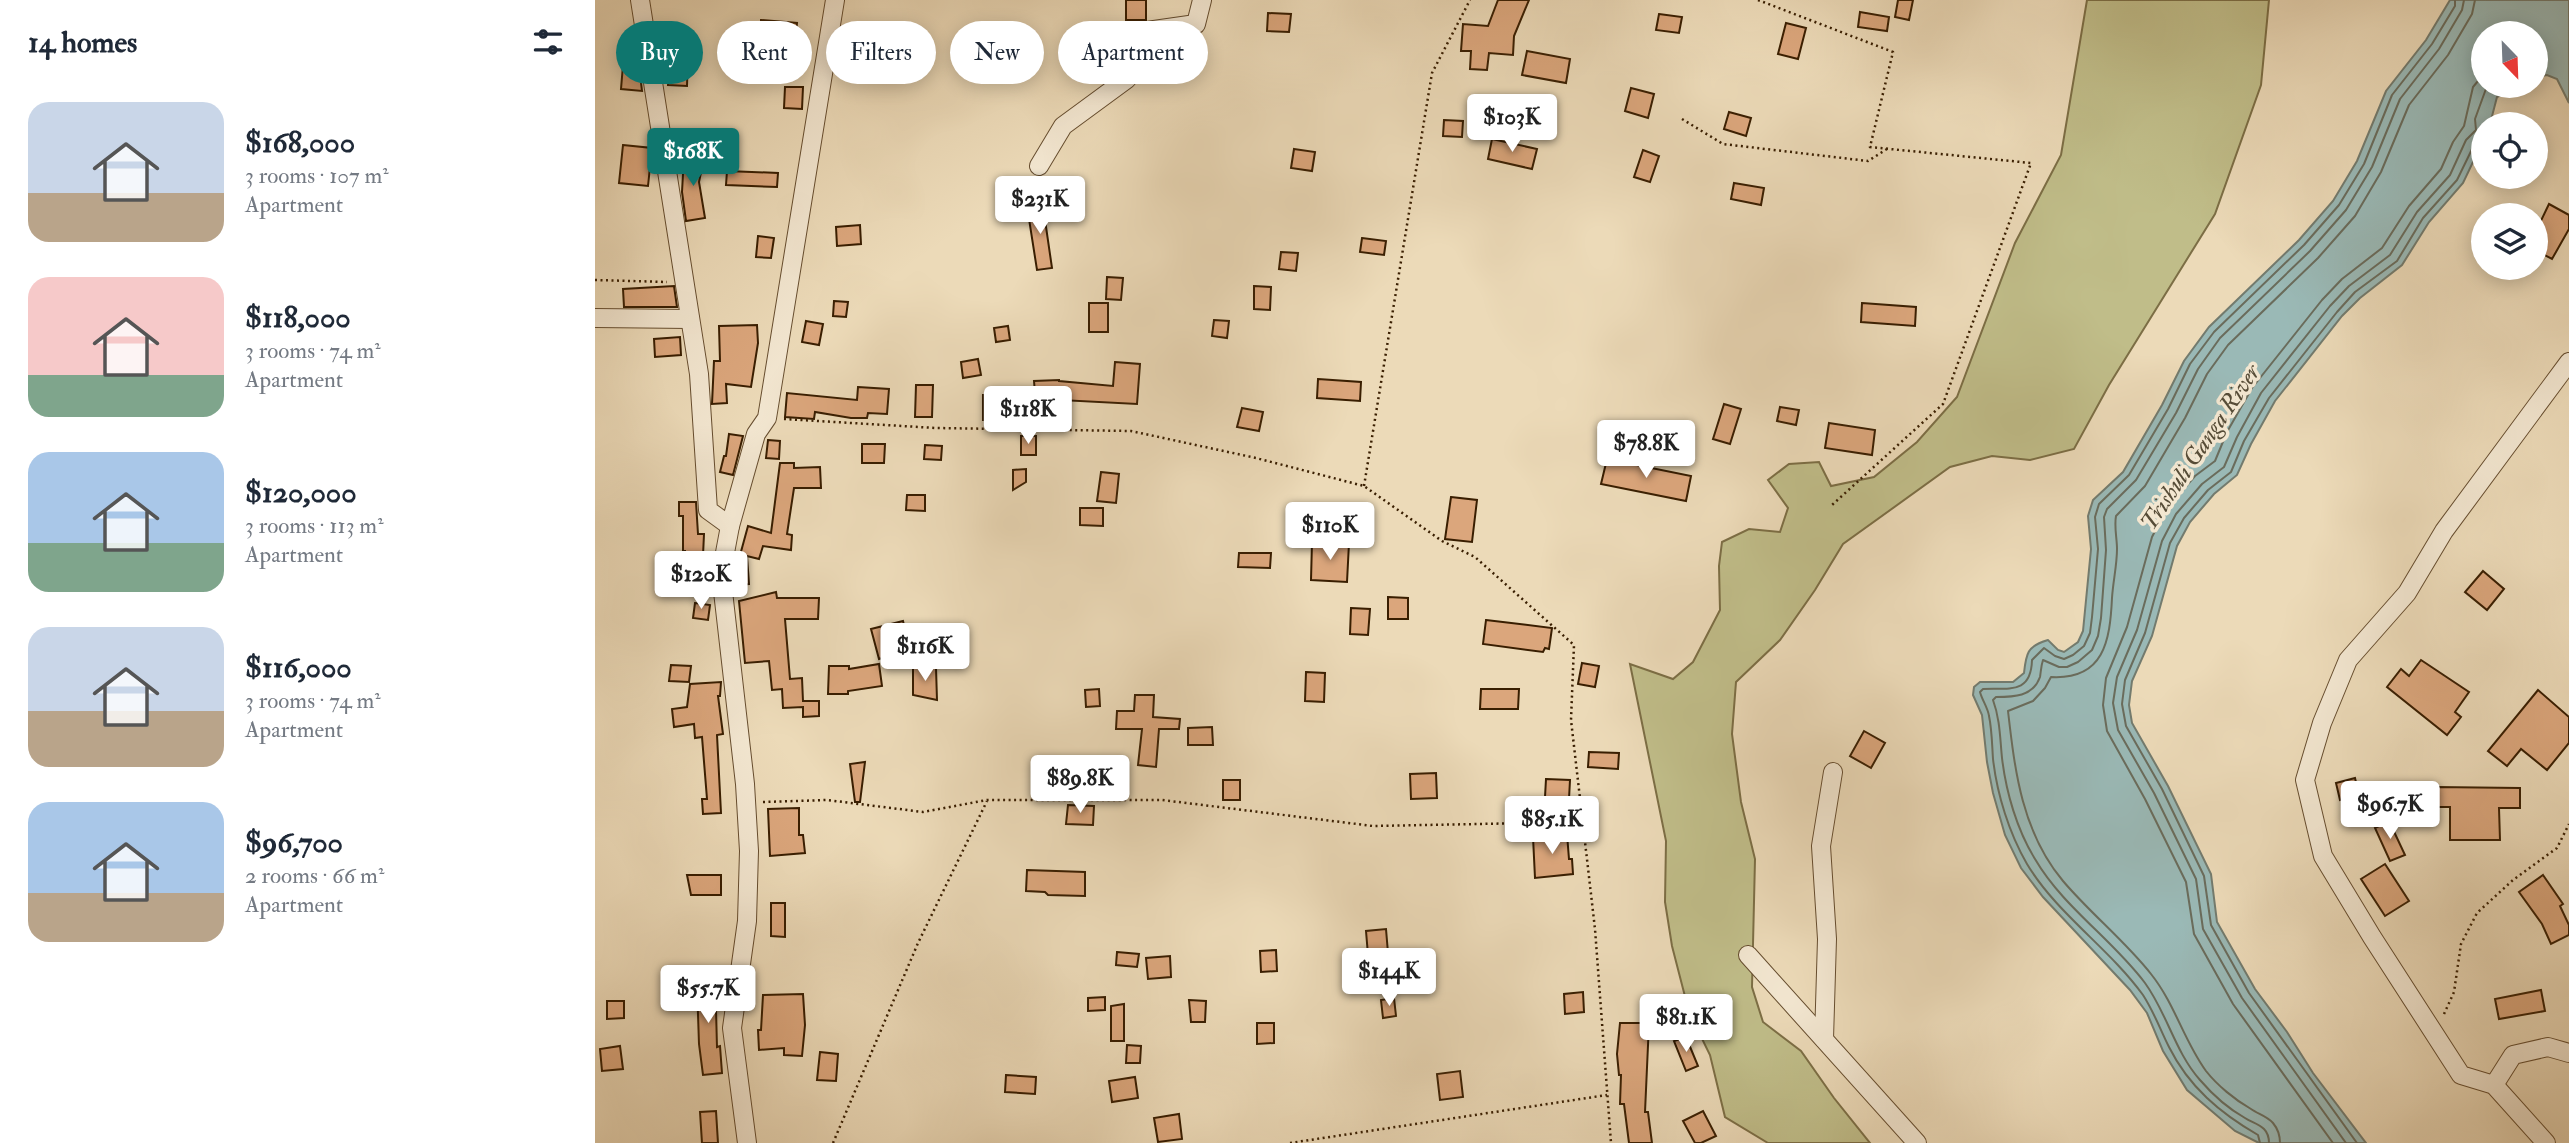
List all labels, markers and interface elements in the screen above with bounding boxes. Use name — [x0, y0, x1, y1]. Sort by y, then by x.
chip: Buy — [616, 21, 703, 84]
chip: Rent — [717, 21, 812, 84]
chip: Filters — [826, 21, 936, 84]
chip: New — [950, 21, 1044, 84]
chip: Apartment — [1058, 21, 1208, 84]
north arrow — [2471, 21, 2548, 98]
map controls — [2471, 21, 2548, 280]
icon: filters — [529, 23, 567, 61]
text: 14 homes — [28, 24, 137, 61]
pin: $103K — [1463, 94, 1561, 154]
text: $103K — [1483, 102, 1541, 131]
button: locate — [2471, 112, 2548, 189]
text: $168,000 — [245, 124, 355, 161]
pin: $168K — [644, 128, 742, 188]
icon: home — [84, 130, 168, 214]
text: $168K — [663, 136, 723, 165]
text: 3 rooms · 107 m² — [245, 161, 389, 190]
pin: $231K — [991, 176, 1089, 236]
text: $231K — [1011, 184, 1069, 213]
text: Apartment — [245, 190, 343, 219]
button: layers — [2471, 203, 2548, 280]
text: $118,000 — [245, 299, 351, 336]
icon: home — [84, 305, 168, 389]
text: 3 rooms · 74 m² — [245, 336, 381, 365]
water label: Trishuli Ganga River — [2133, 358, 2268, 536]
text: Apartment — [245, 365, 343, 394]
pin: $118K — [979, 386, 1077, 446]
text: $118K — [1000, 394, 1056, 423]
pin: $78.8K — [1589, 420, 1703, 480]
text: $78.8K — [1613, 428, 1679, 457]
text: $120,000 — [245, 474, 357, 511]
icon: home — [84, 480, 168, 564]
pin: $110K — [1281, 503, 1379, 562]
text: $110K — [1301, 510, 1359, 539]
text: 3 rooms · 113 m² — [245, 511, 384, 540]
text: Apartment — [245, 540, 343, 569]
pin: $120K — [652, 552, 750, 611]
text: $120K — [671, 559, 731, 588]
pin: $116K — [876, 624, 974, 683]
text: $116K — [896, 631, 954, 660]
text: $116,000 — [245, 649, 352, 686]
icon: home — [84, 655, 168, 739]
text: 3 rooms · 74 m² — [245, 686, 381, 715]
text: Apartment — [245, 715, 343, 744]
pin: $89.8K — [1023, 756, 1137, 815]
text: $89.8K — [1047, 763, 1113, 792]
pin: $96.7K — [2333, 782, 2447, 841]
text: $96.7K — [2357, 789, 2423, 818]
pin: $85.1K — [1495, 796, 1609, 856]
text: $85.1K — [1521, 804, 1583, 833]
text: $96,700 — [245, 824, 343, 861]
icon: home — [84, 830, 168, 914]
text: 2 rooms · 66 m² — [245, 861, 384, 890]
text: Apartment — [245, 890, 343, 919]
pin: $144K — [1340, 948, 1438, 1008]
text: $144K — [1358, 956, 1420, 985]
pin: $55.7K — [651, 965, 765, 1025]
text: $55.7K — [676, 973, 740, 1002]
pin: $81.1K — [1629, 995, 1743, 1054]
text: $81.1K — [1656, 1002, 1716, 1031]

